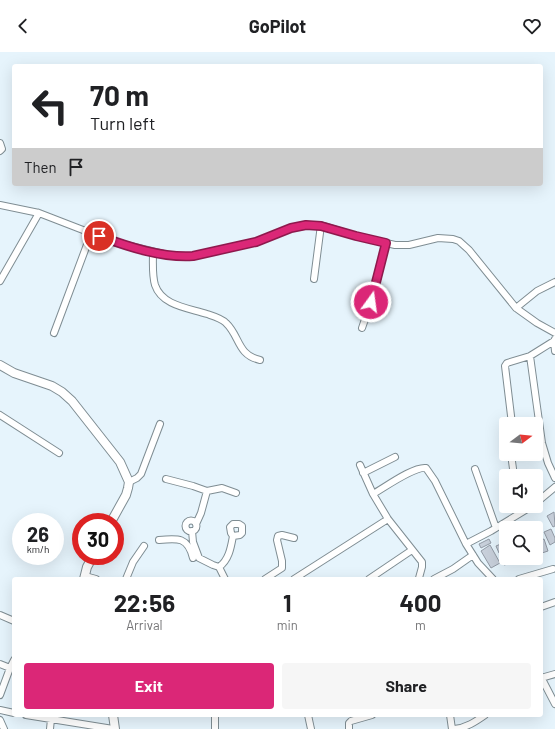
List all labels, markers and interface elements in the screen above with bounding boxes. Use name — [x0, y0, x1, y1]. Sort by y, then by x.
icon: back — [12, 15, 34, 37]
text: GoPilot — [249, 15, 306, 37]
icon: heart — [521, 15, 543, 37]
text: 70 m — [90, 78, 149, 112]
icon: left — [24, 80, 76, 132]
text: Turn left — [90, 112, 156, 134]
icon: arrive — [65, 156, 87, 178]
text: Then — [24, 158, 57, 176]
pin — [82, 219, 116, 253]
icon: arrive — [88, 225, 110, 247]
position arrow — [350, 281, 392, 323]
north arrow — [499, 417, 543, 461]
map controls — [499, 417, 543, 565]
button: sound — [499, 469, 543, 513]
speed limit sign: 30 — [72, 513, 124, 565]
button: search — [499, 521, 543, 565]
text: 26 — [27, 522, 49, 546]
text: km/h — [27, 543, 49, 555]
text: 22:56 — [114, 588, 175, 617]
text: 1 — [283, 588, 292, 617]
text: 400 — [399, 588, 441, 617]
text: Arrival — [126, 617, 163, 633]
text: min — [277, 617, 298, 633]
text: m — [415, 617, 426, 633]
button: Exit — [24, 663, 274, 709]
button: Share — [282, 663, 531, 709]

